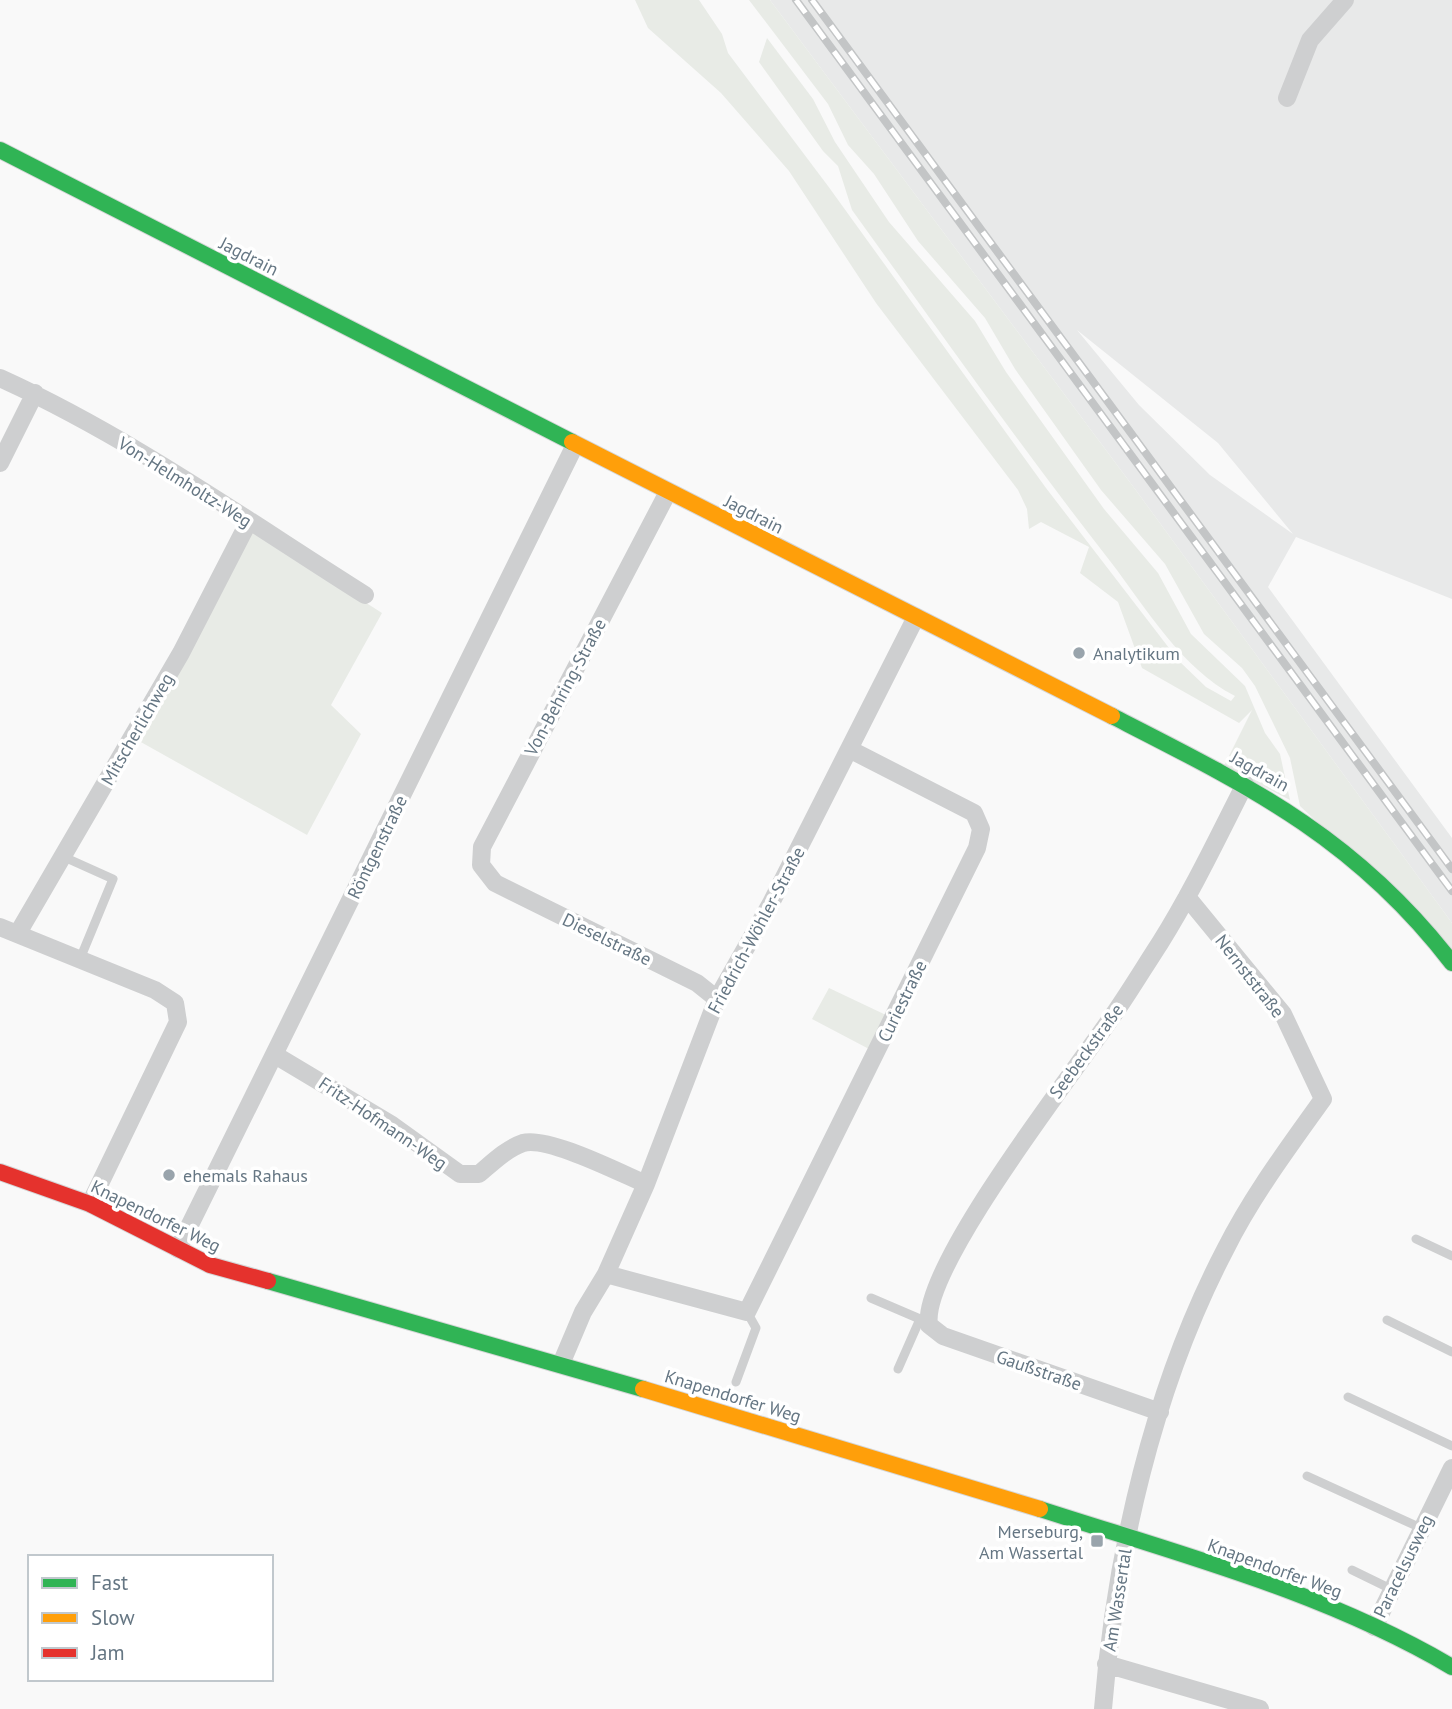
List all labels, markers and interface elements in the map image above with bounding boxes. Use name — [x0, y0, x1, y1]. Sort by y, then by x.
street label: Jagdrain — [215, 231, 282, 281]
street label: Von-Helmholtz-Weg — [113, 431, 256, 532]
street label: Jagdrain — [720, 489, 787, 539]
street label: Von-Behring-Straße — [519, 614, 611, 760]
place label: Analytikum — [1093, 642, 1180, 665]
marker: Analytikum — [1071, 645, 1087, 661]
street label: Mitscherlichweg — [96, 669, 178, 789]
street label: Jagdrain — [1226, 745, 1293, 796]
street label: Röntgenstraße — [342, 791, 412, 903]
street label: Friedrich-Wöhler-Straße — [702, 843, 810, 1017]
street label: Dieselstraße — [559, 908, 655, 970]
street label: Nernststraße — [1210, 930, 1290, 1022]
street label: Curiestraße — [872, 956, 932, 1046]
street label: Seebeckstraße — [1044, 999, 1128, 1103]
street label: Fritz-Hofmann-Weg — [314, 1072, 452, 1174]
place label: ehemals Rahaus — [183, 1164, 308, 1187]
marker: ehemals Rahaus — [161, 1167, 177, 1183]
street label: Knapendorfer Weg — [87, 1175, 225, 1257]
street label: Gaußstraße — [993, 1345, 1085, 1395]
street label: Knapendorfer Weg — [662, 1364, 804, 1428]
street label: Paracelsusweg — [1368, 1511, 1438, 1621]
place label: Merseburg, Am Wassertal — [979, 1520, 1084, 1564]
marker: Merseburg, Am Wassertal — [1089, 1533, 1105, 1549]
street label: Knapendorfer Weg — [1205, 1533, 1345, 1603]
street label: Am Wassertal — [1098, 1546, 1137, 1653]
legend — [28, 1555, 273, 1681]
text: Fast — [91, 1569, 128, 1596]
text: Slow — [91, 1604, 135, 1631]
text: Jam — [90, 1639, 125, 1666]

